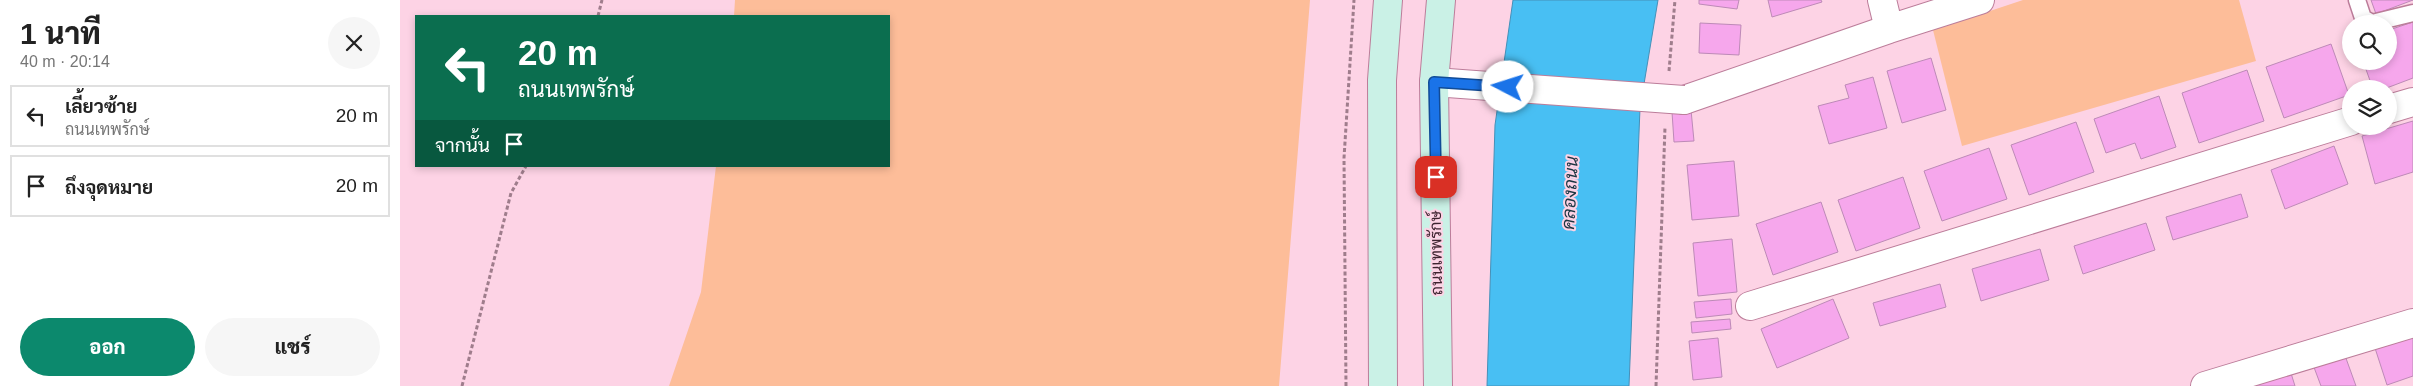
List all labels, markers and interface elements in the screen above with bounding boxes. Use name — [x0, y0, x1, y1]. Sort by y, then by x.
map controls — [2342, 15, 2397, 135]
button: search — [2342, 15, 2397, 70]
text: 1 นาที — [20, 17, 101, 50]
button: close — [328, 17, 380, 69]
text: 20 m — [518, 33, 598, 72]
icon: left — [435, 35, 500, 100]
text: 40 m · 20:14 — [20, 53, 110, 70]
position arrow — [1481, 60, 1533, 112]
text: ถนนเทพรักษ์ — [518, 77, 634, 102]
button: layers — [2342, 80, 2397, 135]
text: เลี้ยวซ้าย — [65, 96, 137, 117]
icon: left — [22, 102, 50, 130]
text: 20 m — [336, 105, 378, 126]
text: ถนนเทพรักษ์ — [65, 121, 149, 138]
icon: arrive — [500, 130, 528, 158]
text: จากนั้น — [435, 135, 490, 156]
water label: คลองถนน — [1558, 155, 1582, 230]
pin — [1415, 156, 1457, 198]
icon: arrive — [1422, 163, 1450, 191]
icon: arrive — [22, 172, 50, 200]
text: 20 m — [336, 175, 378, 196]
text: ถึงจุดหมาย — [65, 177, 153, 198]
street label: ถนนเทพรักษ์ — [1423, 210, 1445, 295]
button: ออก — [20, 318, 195, 376]
button: แชร์ — [205, 318, 380, 376]

